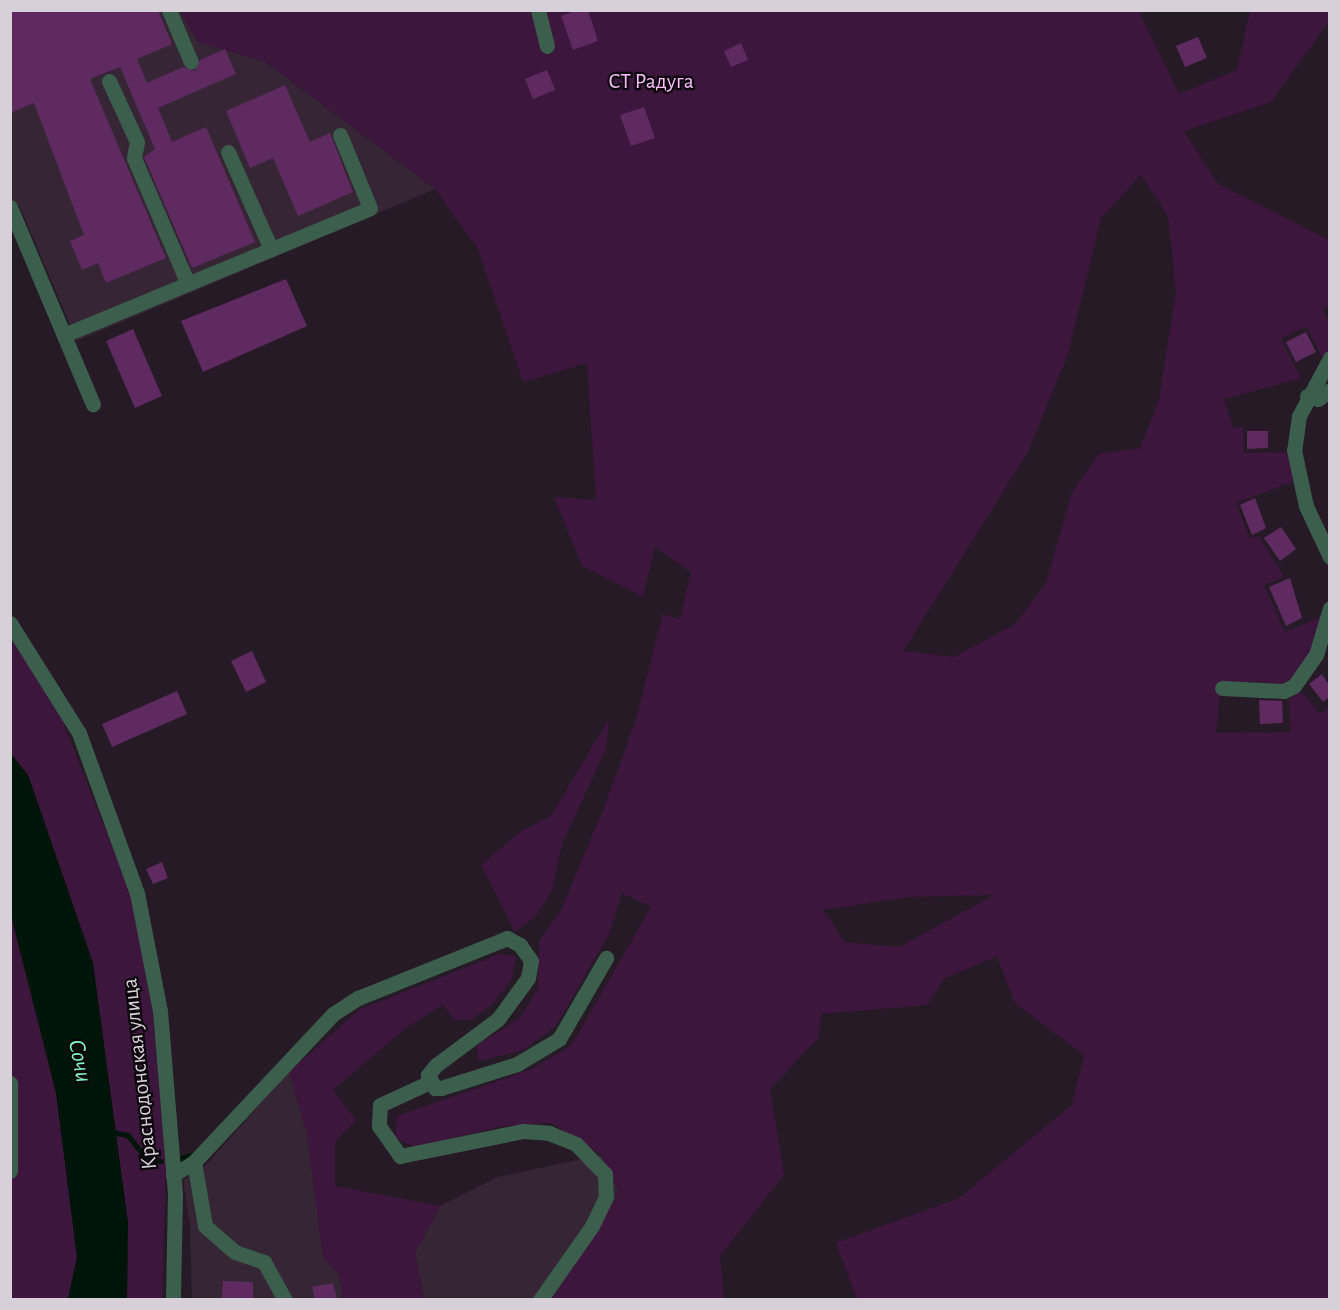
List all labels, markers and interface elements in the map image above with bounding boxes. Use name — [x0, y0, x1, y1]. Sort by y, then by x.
park label: СТ Радуга — [608, 69, 694, 95]
street label: Краснодонская улица — [117, 977, 163, 1171]
water label: Сочи — [61, 1037, 97, 1085]

